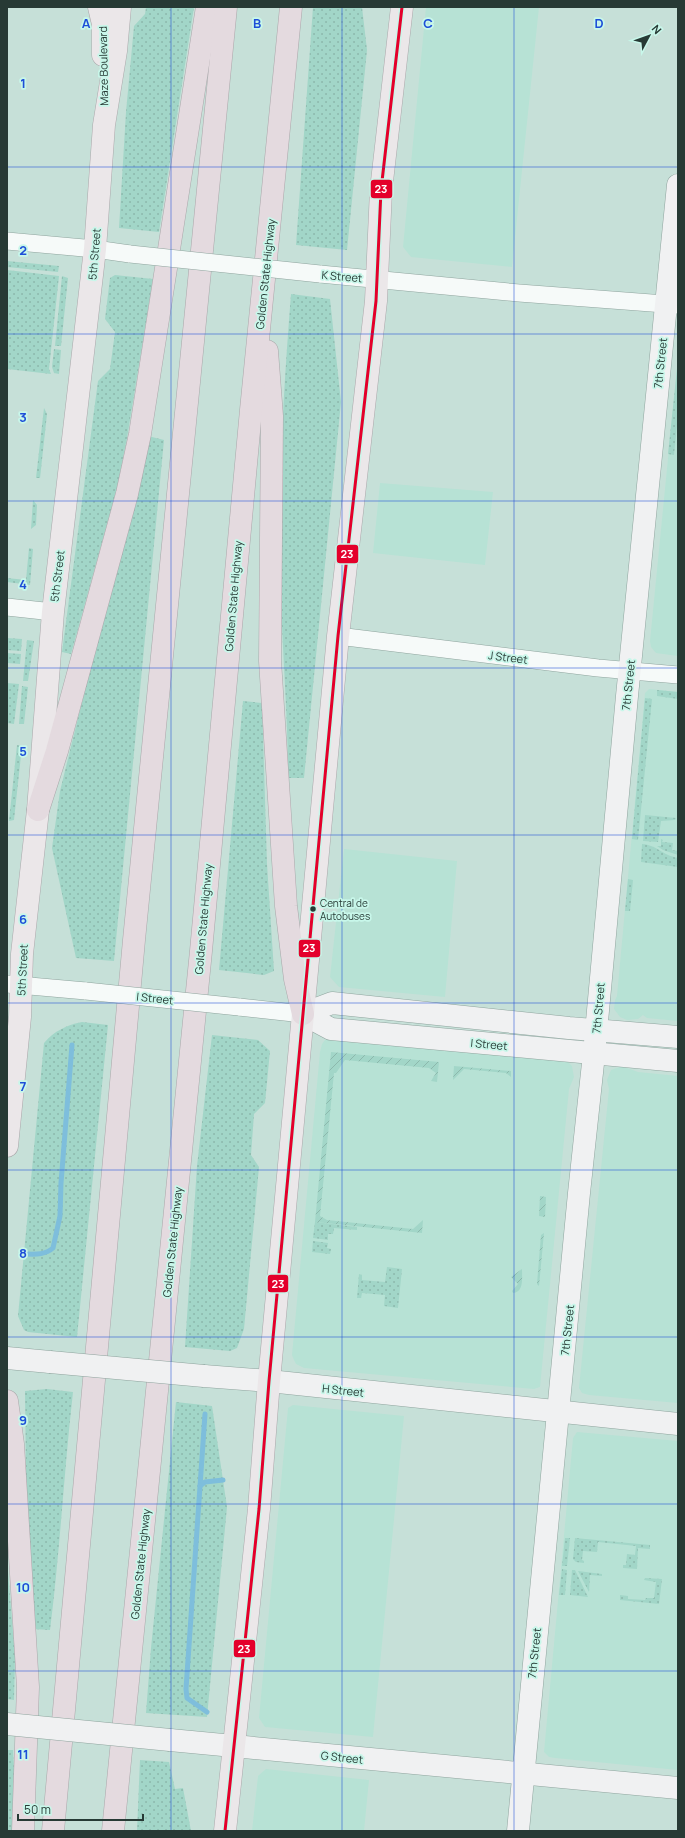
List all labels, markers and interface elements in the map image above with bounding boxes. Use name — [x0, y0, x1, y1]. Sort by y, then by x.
text: A — [82, 14, 91, 32]
text: B — [253, 14, 261, 32]
text: C — [423, 14, 433, 32]
text: D — [594, 14, 604, 32]
north arrow — [629, 16, 669, 56]
text: N — [649, 21, 665, 37]
street label: Maze Boulevard — [95, 26, 111, 106]
text: 1 — [20, 74, 26, 92]
line badge: 23 — [370, 179, 393, 199]
text: 23 — [375, 181, 387, 196]
street label: Golden State Highway — [252, 218, 278, 330]
street label: 5th Street — [84, 228, 104, 280]
text: 2 — [19, 241, 27, 259]
street label: K Street — [321, 267, 363, 285]
street label: 7th Street — [650, 337, 670, 389]
text: 3 — [19, 408, 27, 426]
street label: Golden State Highway — [221, 540, 245, 652]
line badge: 23 — [336, 544, 359, 564]
text: 23 — [341, 546, 353, 561]
street label: 5th Street — [46, 549, 68, 603]
text: 4 — [19, 575, 27, 593]
street label: J Street — [487, 647, 529, 667]
street label: 7th Street — [618, 659, 638, 711]
text: 5 — [19, 742, 27, 760]
street label: Golden State Highway — [191, 863, 215, 975]
place label: Central de Autobuses — [320, 896, 370, 923]
marker: Central de Autobuses — [308, 904, 318, 914]
text: 6 — [19, 910, 27, 928]
line badge: 23 — [298, 939, 321, 958]
text: 23 — [303, 940, 315, 955]
street label: 5th Street — [13, 944, 31, 996]
street label: 7th Street — [588, 982, 608, 1034]
street label: I Street — [136, 989, 174, 1007]
street label: I Street — [470, 1035, 508, 1053]
text: 7 — [20, 1077, 27, 1095]
street label: Golden State Highway — [159, 1186, 185, 1298]
text: 8 — [19, 1244, 27, 1262]
line badge: 23 — [267, 1274, 289, 1293]
text: 23 — [272, 1276, 284, 1291]
street label: 7th Street — [557, 1304, 577, 1356]
street label: H Street — [321, 1380, 365, 1400]
text: 9 — [19, 1411, 27, 1429]
street label: Golden State Highway — [127, 1508, 153, 1620]
text: 10 — [16, 1578, 30, 1596]
street label: 7th Street — [524, 1627, 544, 1679]
line badge: 23 — [233, 1639, 256, 1658]
text: 23 — [238, 1641, 250, 1656]
text: 11 — [17, 1745, 29, 1763]
street label: G Street — [320, 1747, 364, 1767]
scale bar — [18, 1796, 143, 1822]
text: 50 m — [24, 1801, 51, 1818]

